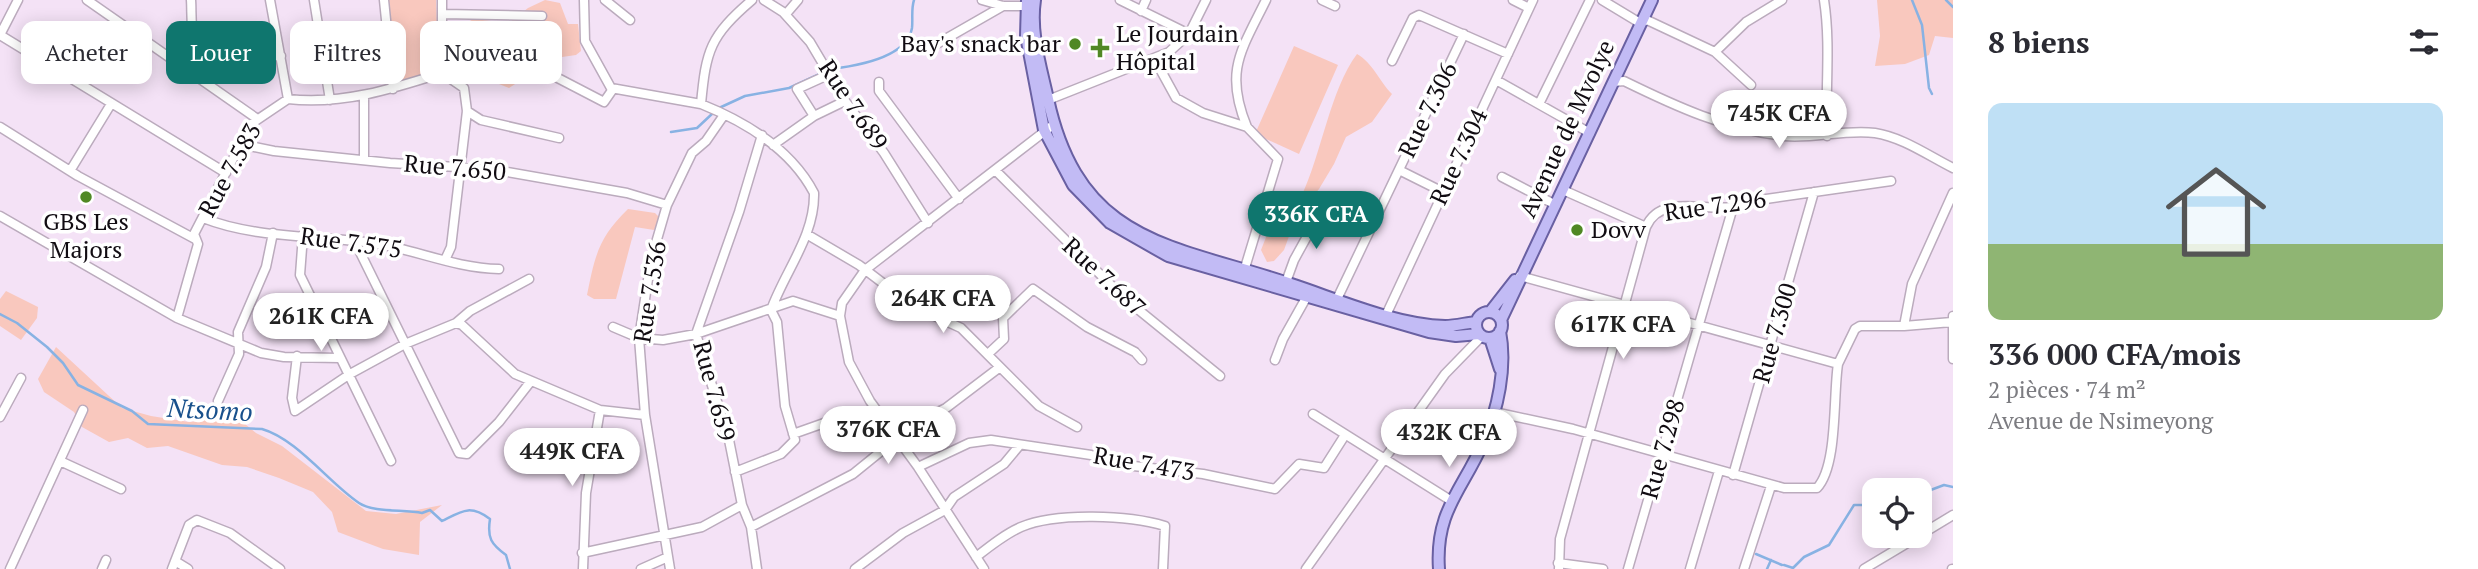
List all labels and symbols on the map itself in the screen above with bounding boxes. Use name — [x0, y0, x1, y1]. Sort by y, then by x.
place label: Le Jourdain Hôpital — [1116, 17, 1238, 77]
place label: Bay's snack bar — [901, 27, 1062, 59]
street label: Avenue de Mvolye — [1511, 35, 1621, 223]
marker: Bay's snack bar — [1067, 36, 1083, 52]
marker: Le Jourdain Hôpital — [1090, 38, 1110, 58]
street label: Rue 7.689 — [812, 53, 896, 156]
street label: Rue 7.306 — [1390, 56, 1464, 163]
pin: 745K CFA — [1707, 90, 1851, 150]
street label: Rue 7.304 — [1422, 103, 1494, 210]
street label: Rue 7.583 — [190, 117, 268, 222]
street label: Rue 7.650 — [403, 147, 508, 187]
street label: Rue 7.296 — [1662, 182, 1768, 228]
marker: GBS Les Majors — [78, 189, 94, 205]
pin: 336K CFA — [1244, 191, 1388, 251]
place label: GBS Les Majors — [43, 205, 129, 265]
place label: Dovv — [1591, 213, 1647, 245]
street label: Rue 7.575 — [298, 219, 404, 265]
marker: Dovv — [1569, 222, 1585, 238]
street label: Rue 7.687 — [1056, 230, 1153, 323]
street label: Rue 7.536 — [625, 239, 673, 345]
pin: 264K CFA — [871, 276, 1015, 335]
street label: Rue 7.300 — [1745, 279, 1804, 386]
pin: 261K CFA — [249, 294, 393, 353]
pin: 617K CFA — [1551, 302, 1695, 361]
street label: Rue 7.659 — [686, 337, 744, 444]
water label: Ntsomo — [165, 390, 254, 428]
street label: Rue 7.298 — [1633, 395, 1692, 502]
pin: 376K CFA — [816, 406, 960, 466]
pin: 432K CFA — [1377, 410, 1521, 469]
pin: 449K CFA — [500, 428, 644, 488]
street label: Rue 7.473 — [1091, 438, 1197, 488]

